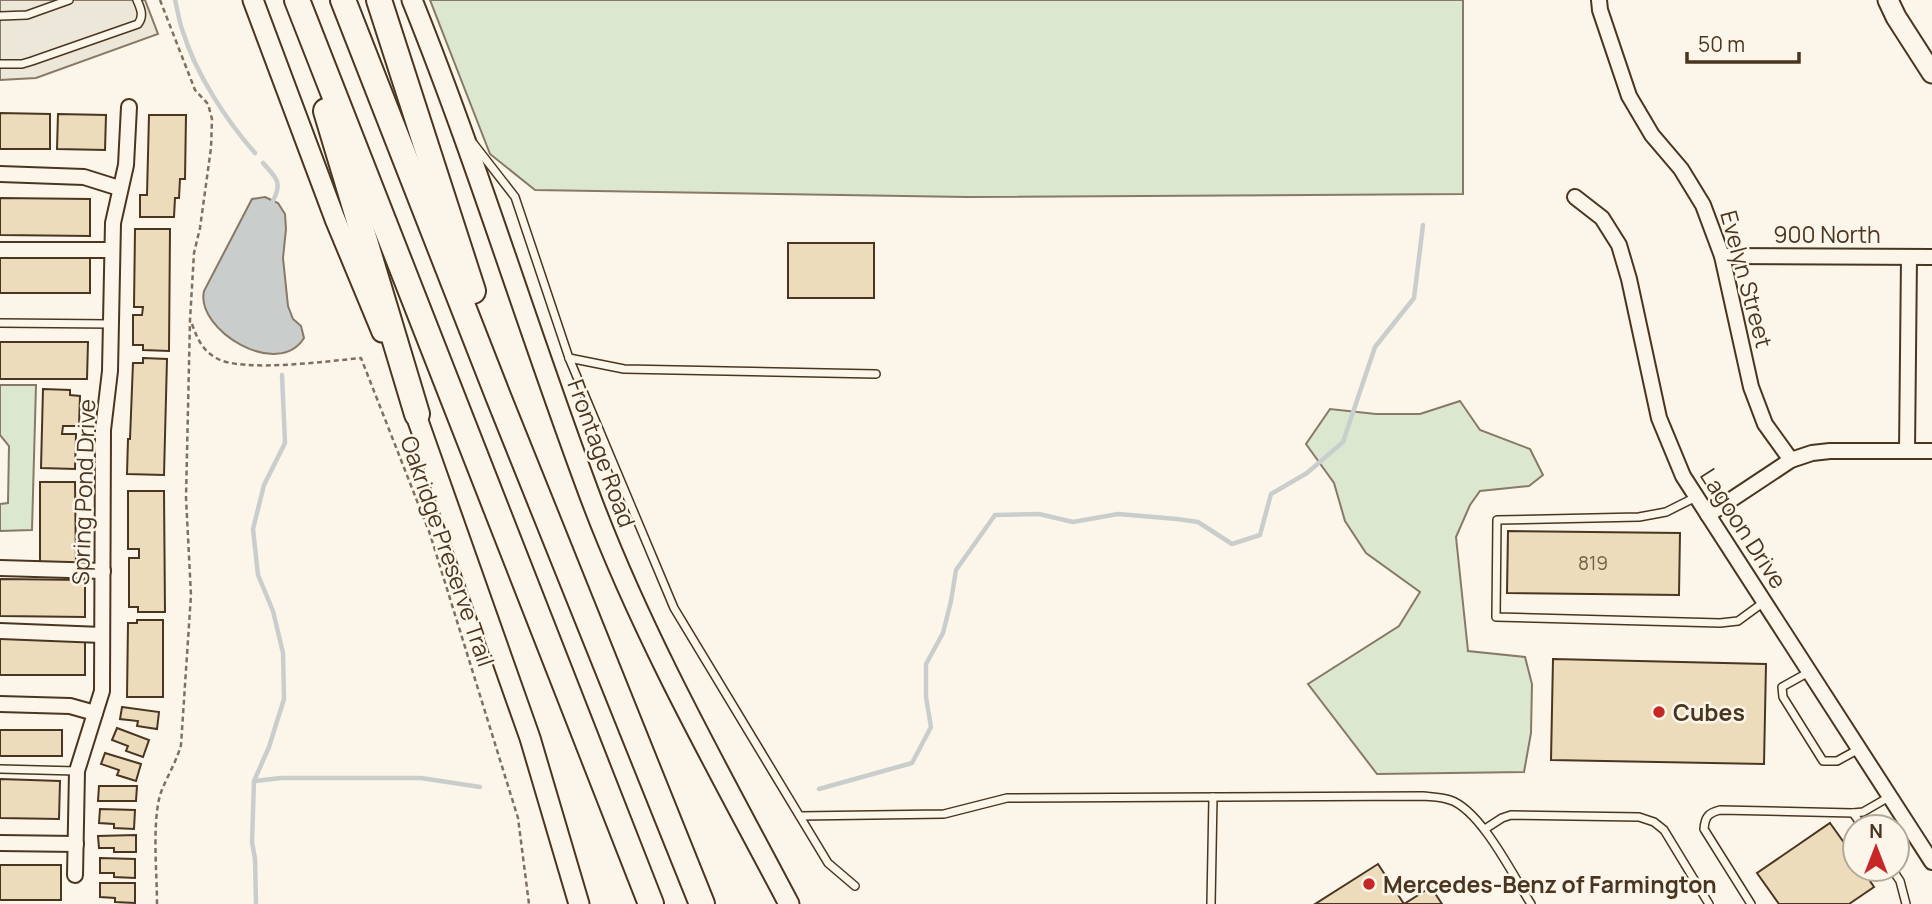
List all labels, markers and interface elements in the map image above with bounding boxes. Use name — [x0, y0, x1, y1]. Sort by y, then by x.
scale bar — [1687, 21, 1799, 65]
text: 50 m — [1698, 30, 1745, 58]
street label: Evelyn Street — [1713, 207, 1781, 351]
street label: 900 North — [1773, 218, 1881, 250]
street label: Frontage Road — [560, 375, 644, 531]
street label: Spring Pond Drive — [64, 398, 102, 586]
street label: Oakridge Preserve Trail — [393, 431, 503, 671]
street label: Lagoon Drive — [1693, 462, 1795, 594]
house number: 819 — [1578, 550, 1608, 576]
place label: Cubes — [1673, 696, 1745, 728]
marker: Cubes — [1651, 704, 1667, 720]
north arrow — [1841, 813, 1911, 883]
text: N — [1869, 818, 1883, 844]
place label: Mercedes-Benz of Farmington — [1383, 868, 1717, 900]
marker: Mercedes-Benz of Farmington — [1361, 876, 1377, 892]

